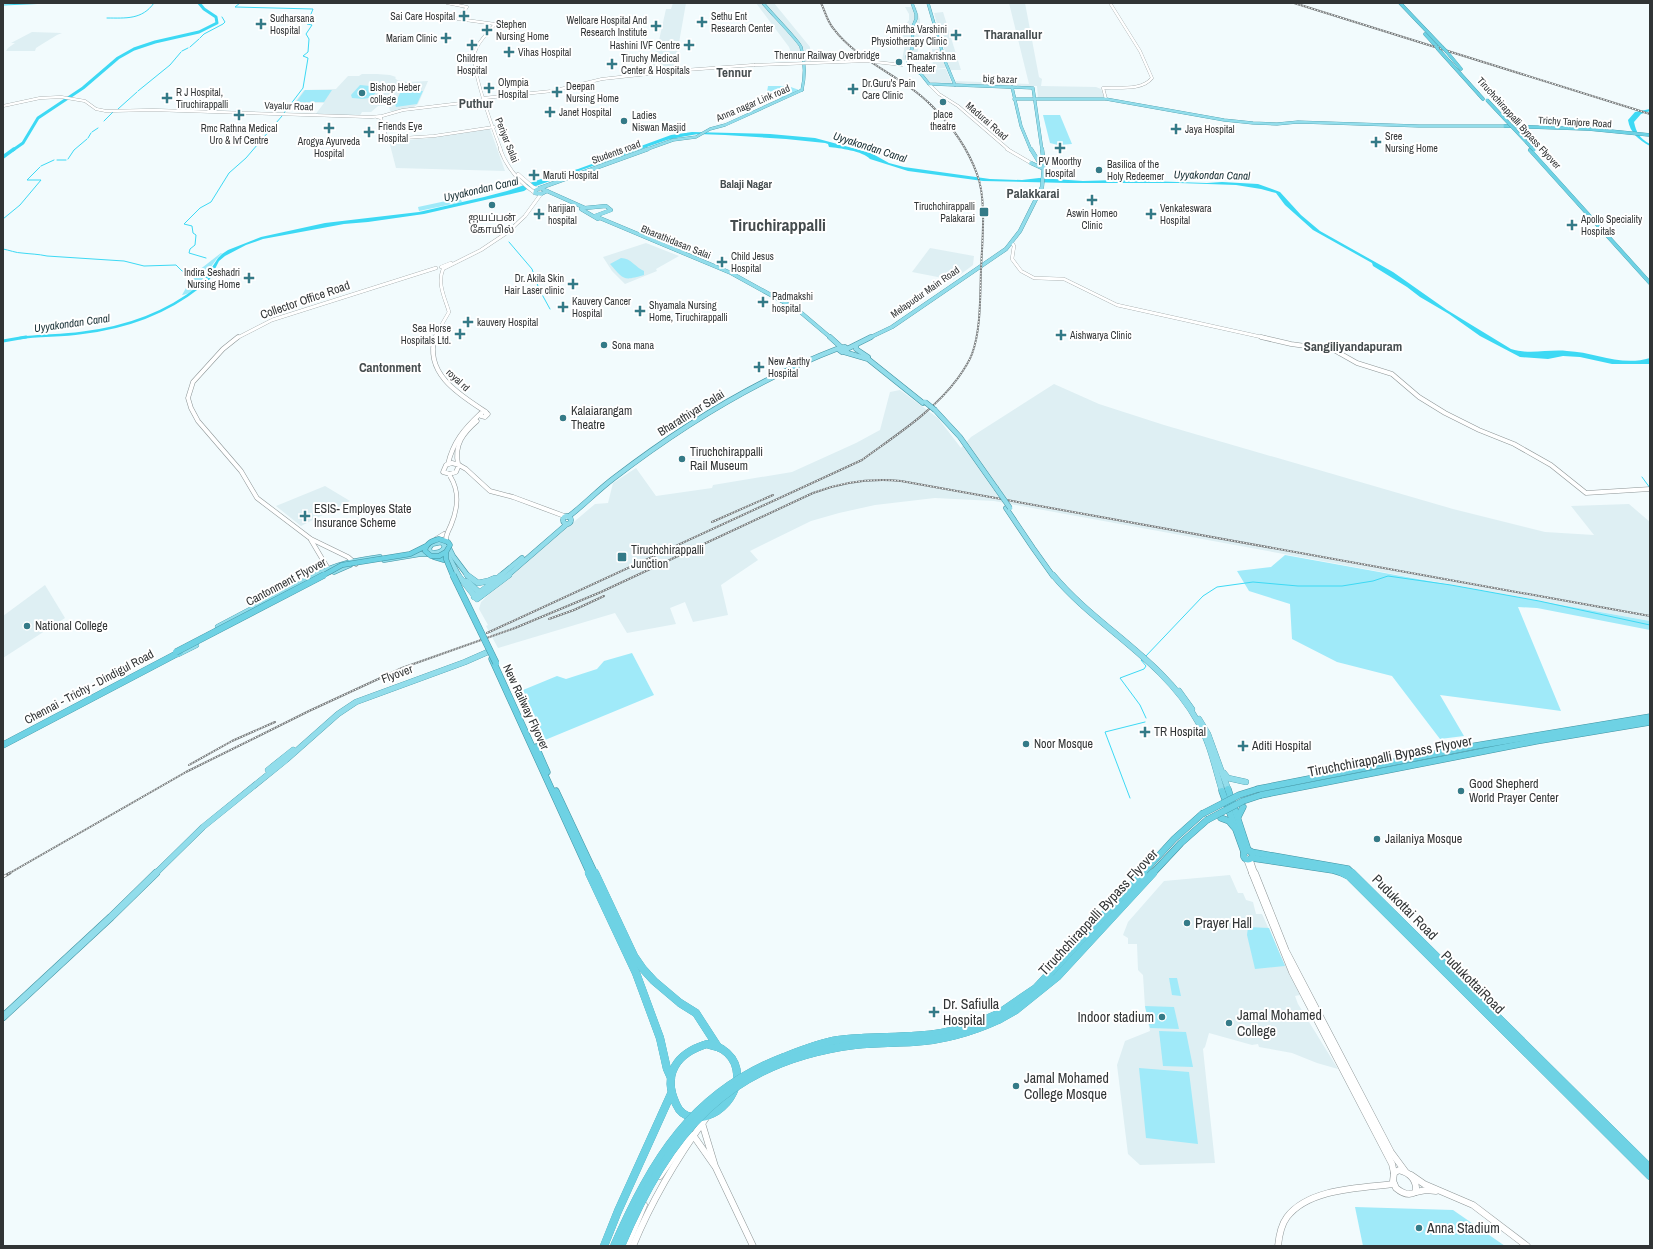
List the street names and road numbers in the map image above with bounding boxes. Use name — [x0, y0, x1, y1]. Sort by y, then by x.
street label: Thennur Railway Overbridge — [774, 49, 880, 62]
street label: big bazar — [983, 72, 1018, 86]
street label: Tiruchchirappalli Bypass Flyover — [1474, 74, 1564, 172]
street label: Anna nagar Link road — [713, 82, 792, 125]
street label: Vayalur Road — [264, 99, 314, 113]
street label: Madurai Road — [963, 99, 1011, 143]
street label: Trichy Tanjore Road — [1538, 114, 1612, 130]
street label: Periyar Salai — [492, 116, 522, 164]
street label: Students road — [590, 137, 642, 167]
street label: Bharathidasan Salai — [639, 222, 713, 262]
street label: Melapudur Main Road — [888, 263, 962, 321]
street label: Collector Office Road — [258, 277, 352, 323]
street label: royal rd — [444, 366, 472, 394]
street label: Bharathiyar Salai — [655, 386, 727, 440]
street label: Cantonment Flyover — [243, 554, 330, 610]
street label: Chennai - Trichy - Dindigul Road — [21, 646, 157, 728]
street label: Flyover — [379, 661, 416, 687]
street label: New Railway Flyover — [499, 662, 553, 753]
street label: Tiruchchirappalli Bypass Flyover — [1306, 731, 1474, 781]
street label: Tiruchchirappalli Bypass Flyover — [1034, 845, 1162, 979]
street label: Pudukottai Road — [1368, 870, 1442, 944]
street label: PudukottaiRoad — [1438, 947, 1508, 1017]

